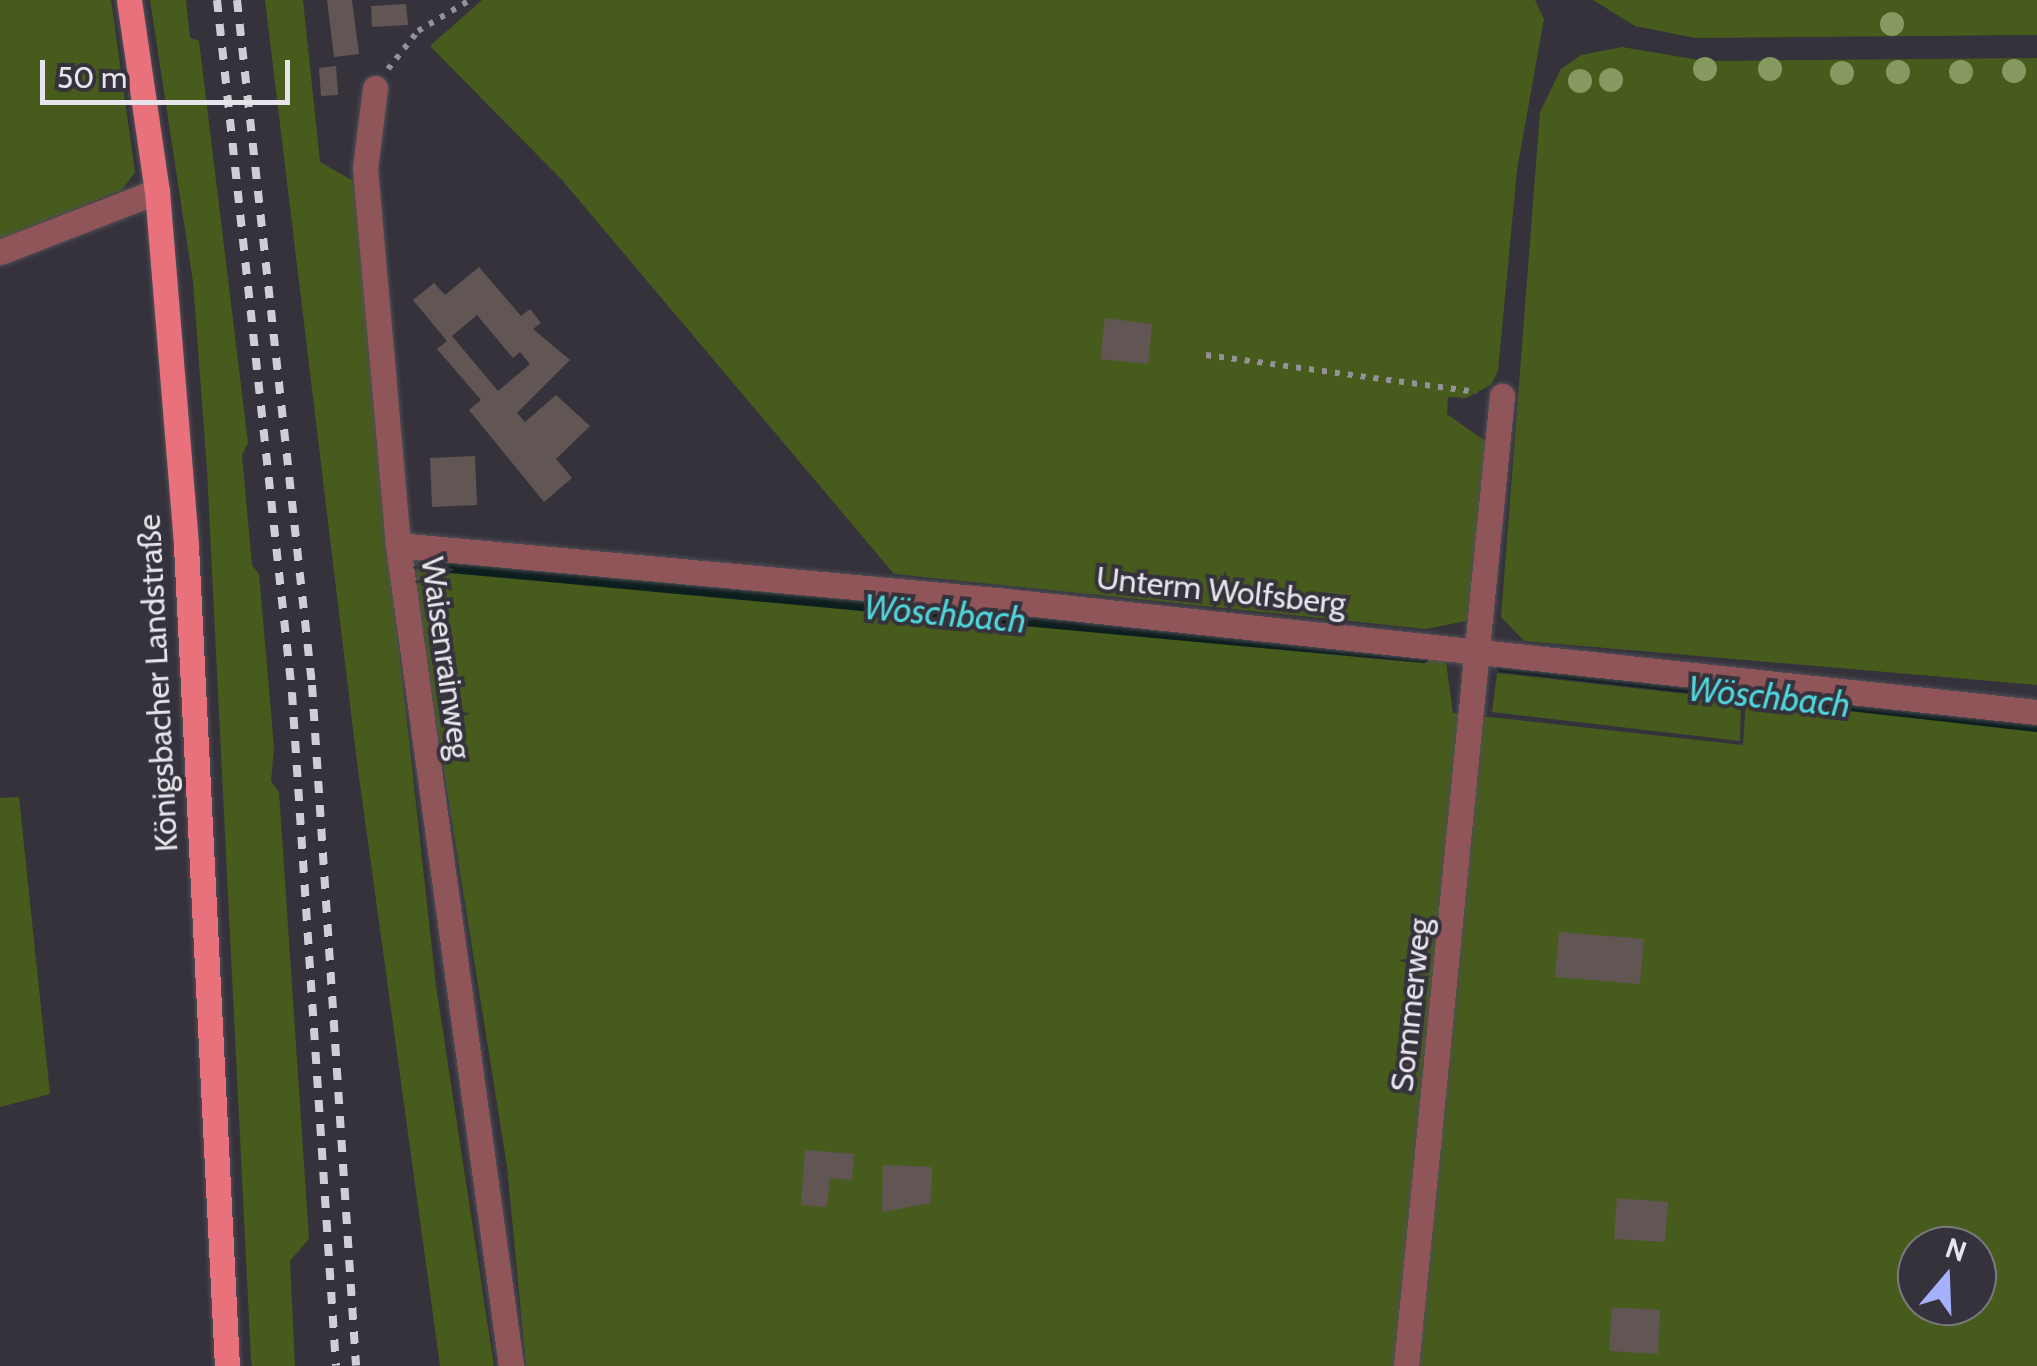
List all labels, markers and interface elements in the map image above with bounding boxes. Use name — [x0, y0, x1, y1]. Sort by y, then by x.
scale bar — [45, 40, 295, 102]
text: 50 m — [57, 59, 127, 96]
street label: Königsbacher Landstraße — [130, 513, 186, 853]
street label: Waisenrainweg — [413, 554, 479, 762]
street label: Unterm Wolfsberg — [1094, 559, 1348, 623]
water label: Wöschbach — [862, 586, 1028, 642]
water label: Wöschbach — [1686, 668, 1852, 726]
street label: Sommerweg — [1383, 916, 1439, 1094]
north arrow — [1897, 1226, 1997, 1326]
text: N — [1941, 1230, 1971, 1269]

